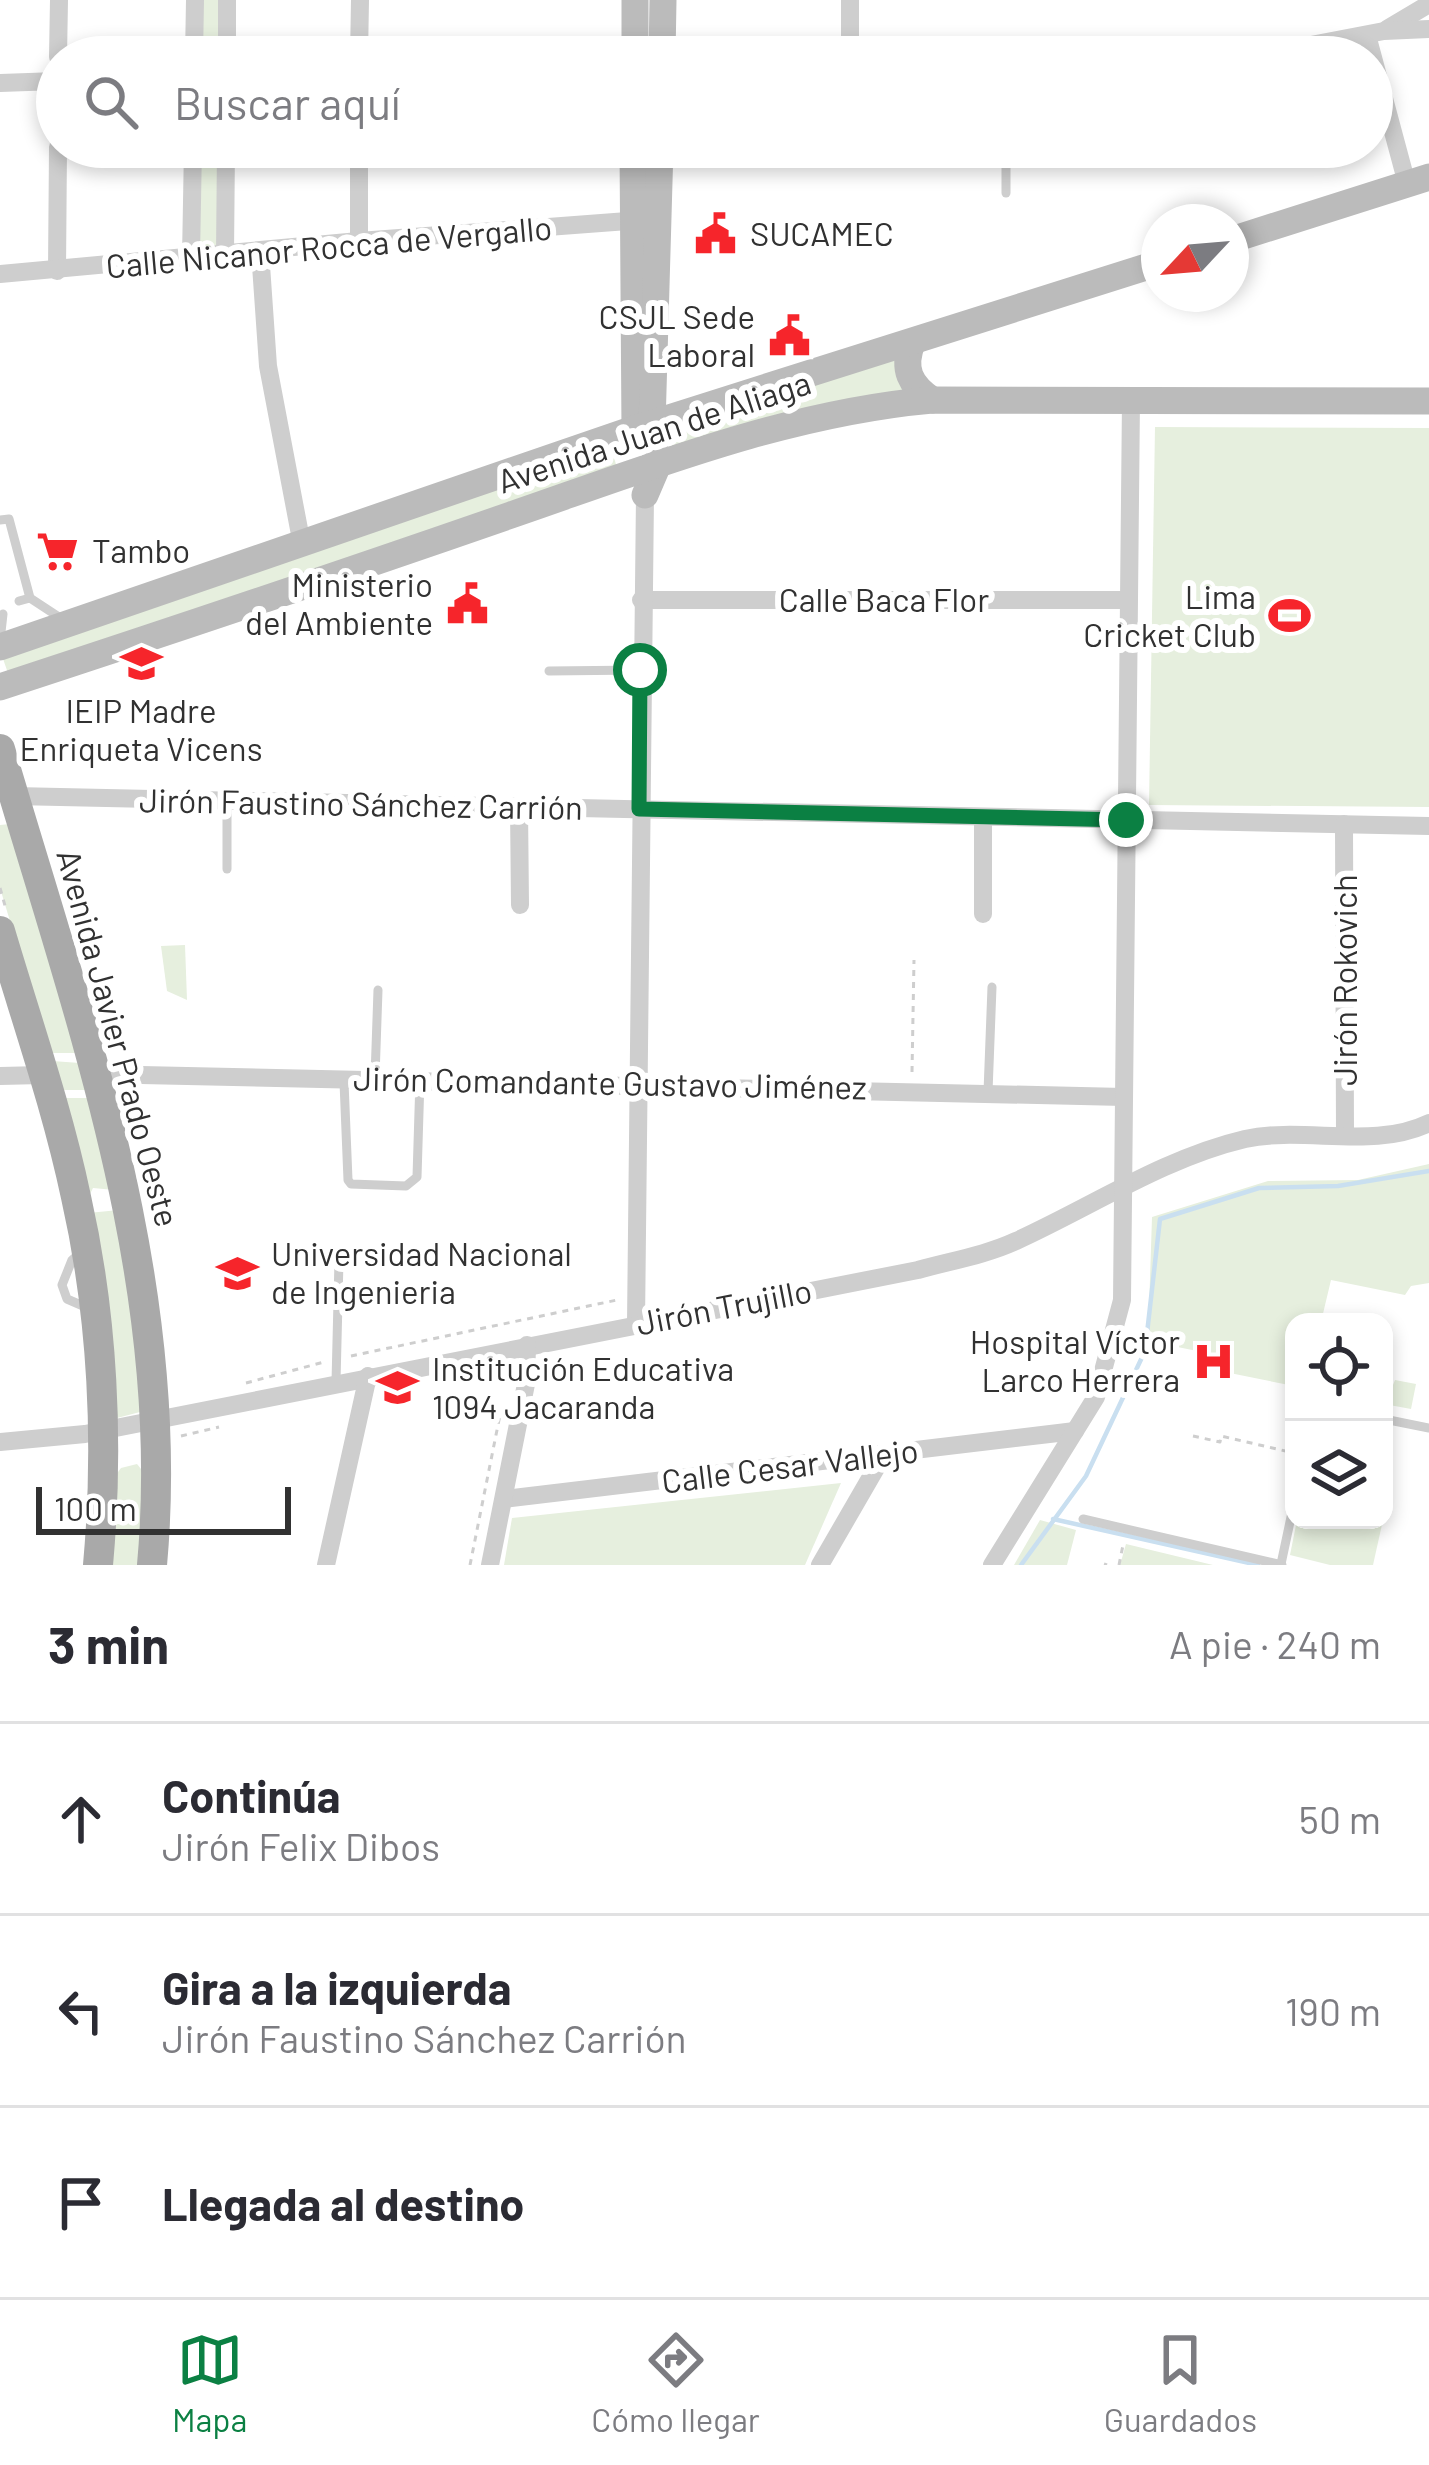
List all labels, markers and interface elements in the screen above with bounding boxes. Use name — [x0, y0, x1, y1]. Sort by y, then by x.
search box — [36, 36, 1393, 168]
icon: search — [78, 69, 144, 135]
text: Buscar aquí — [174, 75, 401, 129]
north arrow — [1141, 204, 1249, 312]
street label: Calle Nicanor Rocca de Vergallo — [104, 207, 554, 285]
public building icon: SUCAMEC — [693, 211, 739, 257]
place label: SUCAMEC — [750, 213, 894, 253]
place label: CSJL Sede Laboral — [599, 296, 755, 374]
public building icon: CSJL Sede Laboral — [766, 313, 812, 359]
street label: Avenida Juan de Aliaga — [492, 361, 815, 501]
supermarket icon: Tambo — [35, 528, 81, 574]
place label: Tambo — [92, 530, 190, 570]
place label: Ministerio del Ambiente — [245, 564, 433, 642]
place label: Lima Cricket Club — [1083, 576, 1256, 654]
street label: Calle Baca Flor — [779, 579, 989, 619]
public building icon: Ministerio del Ambiente — [444, 581, 490, 627]
sports icon: Lima Cricket Club — [1267, 593, 1313, 639]
school or university icon: IEIP Madre Enriqueta Vicens — [118, 640, 164, 686]
route start — [613, 643, 667, 697]
place label: IEIP Madre Enriqueta Vicens — [19, 690, 263, 768]
street label: Jirón Faustino Sánchez Carrión — [139, 779, 583, 827]
route end — [1099, 793, 1153, 847]
street label: Avenida Javier Prado Oeste — [49, 845, 189, 1231]
street label: Jirón Rokovich — [1324, 874, 1364, 1086]
street label: Jirón Comandante Gustavo Jiménez — [353, 1058, 867, 1106]
place label: Universidad Nacional de Ingenieria — [271, 1233, 572, 1311]
school or university icon: Universidad Nacional de Ingenieria — [214, 1250, 260, 1296]
street label: Jirón Trujillo — [633, 1269, 815, 1343]
map controls — [1285, 1313, 1393, 1529]
button: locate — [1285, 1313, 1393, 1421]
place label: Hospital Víctor Larco Herrera — [970, 1321, 1180, 1399]
hospital icon: Hospital Víctor Larco Herrera — [1191, 1338, 1237, 1384]
place label: Institución Educativa 1094 Jacaranda — [432, 1348, 734, 1426]
school or university icon: Institución Educativa 1094 Jacaranda — [375, 1365, 421, 1411]
button: layers — [1285, 1421, 1393, 1529]
street label: Calle Cesar Vallejo — [659, 1429, 920, 1501]
scale bar — [36, 1481, 291, 1534]
text: 100 m — [54, 1488, 137, 1528]
text: 3 min — [48, 1613, 169, 1674]
text: A pie · 240 m — [1169, 1620, 1381, 1667]
text: Continúa — [162, 1768, 341, 1822]
icon: ahead — [48, 1786, 114, 1852]
text: 50 m — [1299, 1795, 1381, 1842]
text: Jirón Felix Dibos — [162, 1822, 440, 1869]
text: Gira a la izquierda — [162, 1960, 511, 2014]
icon: left — [48, 1978, 114, 2044]
text: 190 m — [1285, 1987, 1381, 2034]
text: Jirón Faustino Sánchez Carrión — [162, 2014, 686, 2061]
icon: arrive — [48, 2170, 114, 2236]
text: Llegada al destino — [162, 2176, 524, 2230]
tab: Mapa — [172, 2327, 247, 2439]
tab: Cómo llegar — [591, 2327, 760, 2439]
tab: Guardados — [1104, 2327, 1257, 2439]

